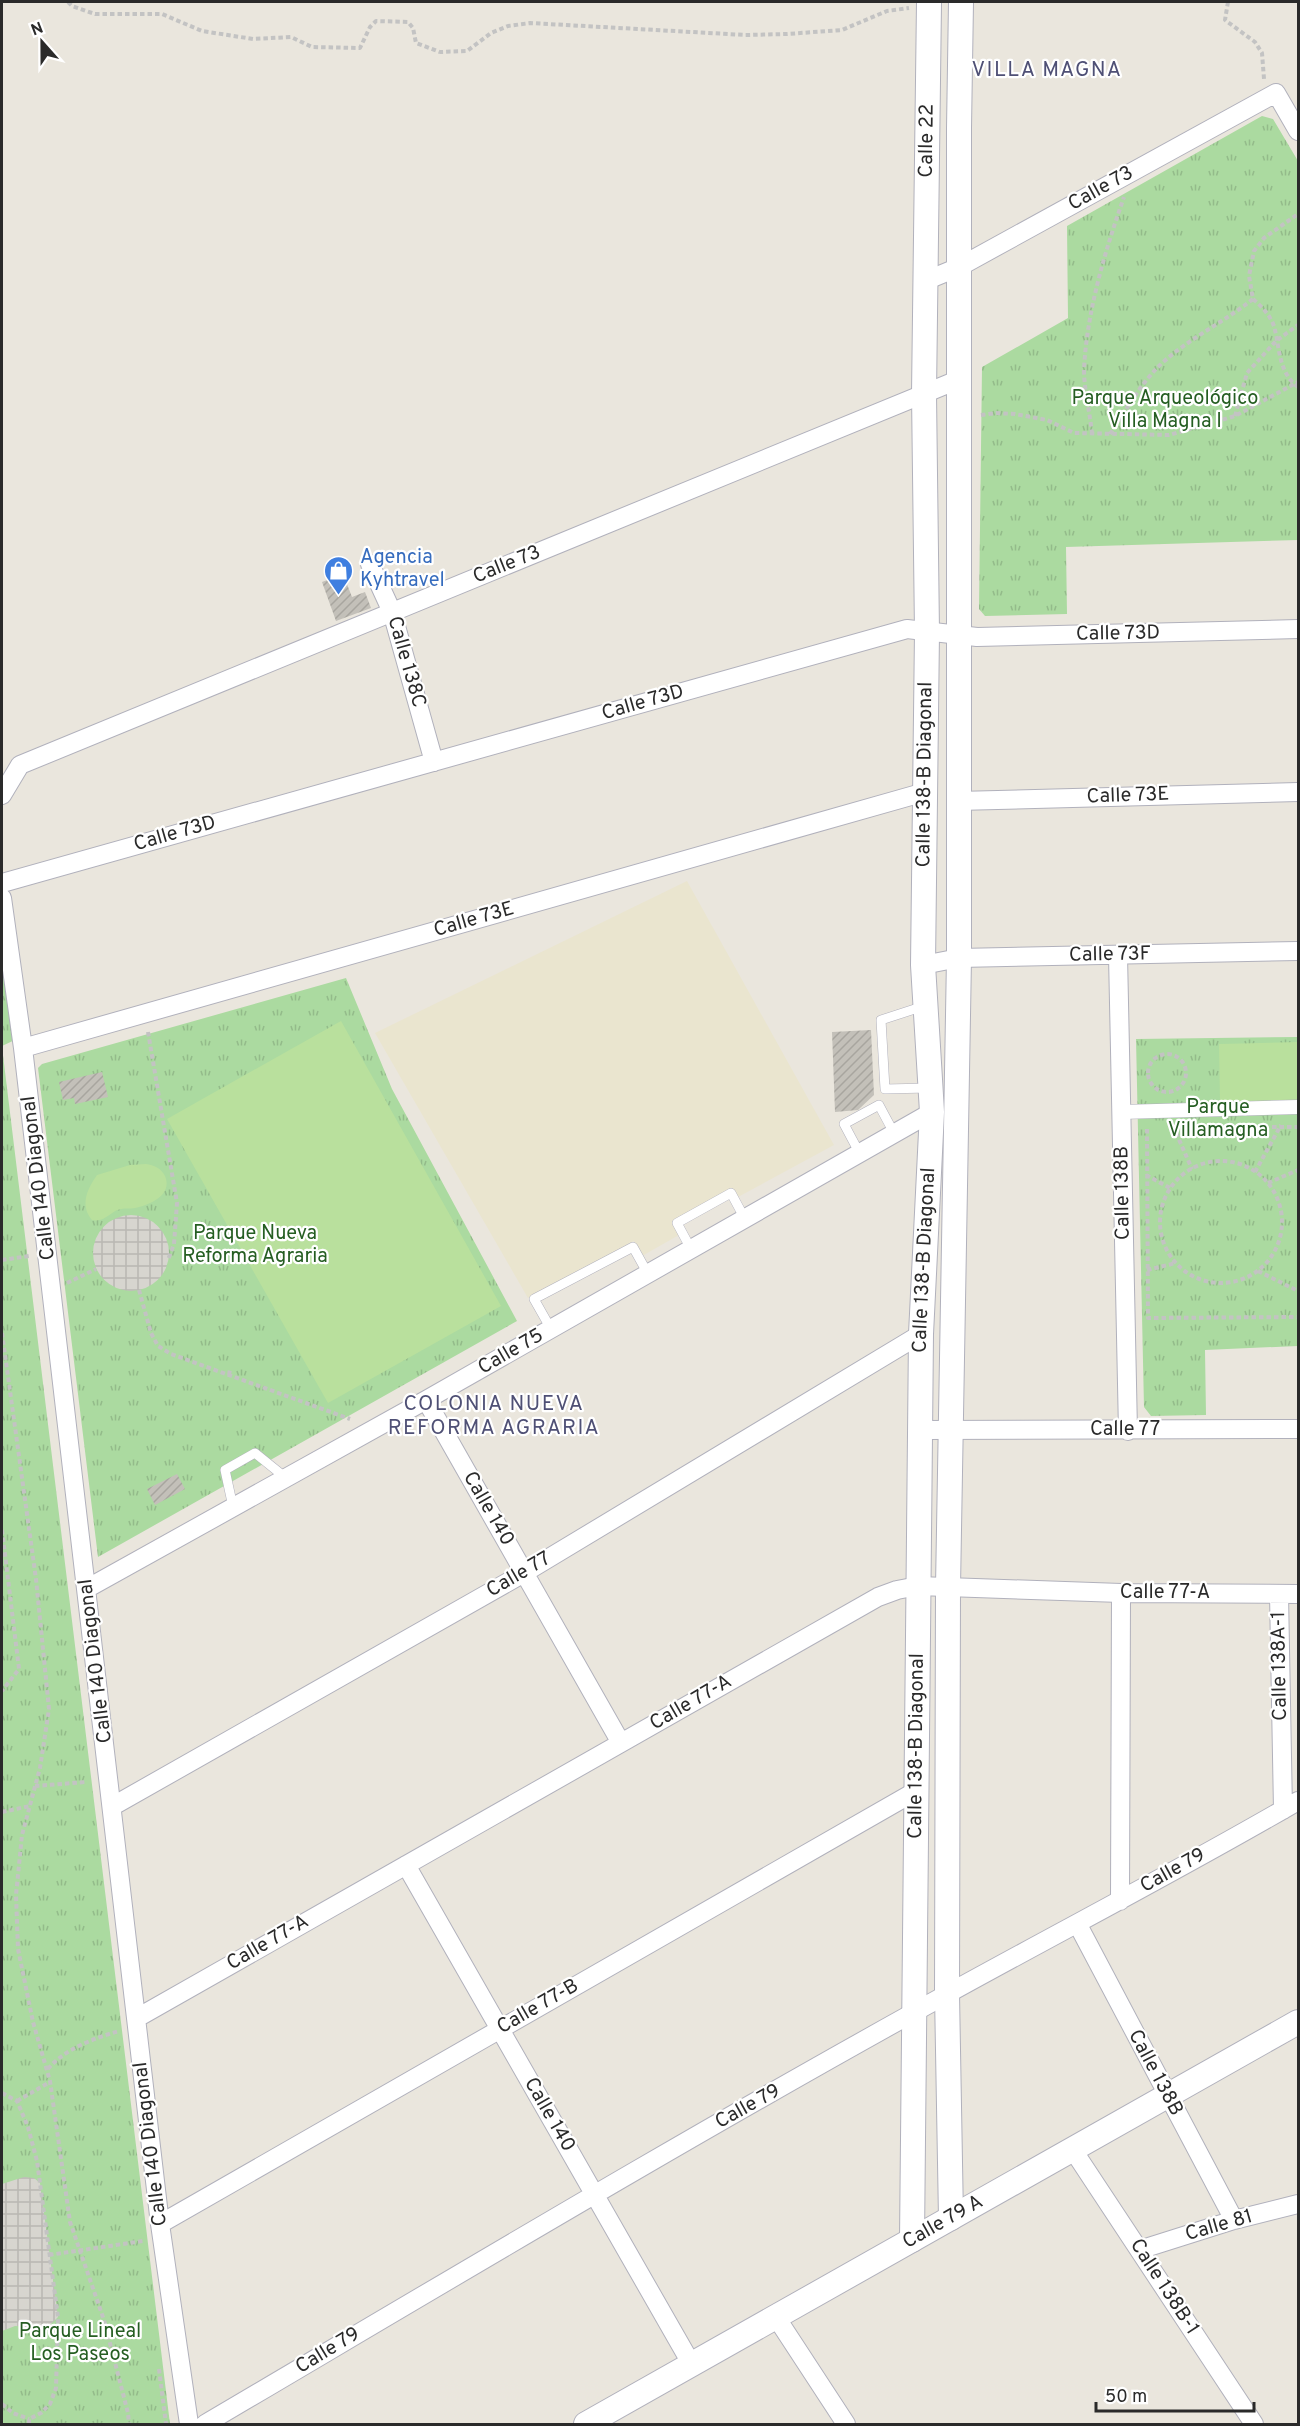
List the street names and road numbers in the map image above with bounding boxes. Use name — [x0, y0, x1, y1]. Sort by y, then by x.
street label: Calle 22 — [914, 104, 941, 178]
street label: Calle 73 — [1064, 160, 1138, 218]
street label: Calle 73 — [469, 540, 545, 590]
street label: Calle 138C — [381, 613, 431, 711]
street label: Calle 73D — [1076, 620, 1160, 648]
street label: Calle 73D — [599, 679, 687, 727]
street label: Calle 138-B Diagonal — [911, 682, 939, 868]
street label: Calle 73E — [1086, 782, 1170, 810]
street label: Calle 73D — [131, 810, 219, 858]
street label: Calle 73E — [431, 896, 517, 944]
street label: Calle 73F — [1069, 941, 1151, 969]
street label: Calle 140 Diagonal — [16, 1094, 62, 1262]
street label: Calle 138B — [1109, 1146, 1137, 1240]
street label: Calle 138-B Diagonal — [908, 1167, 942, 1353]
street label: Calle 75 — [474, 1323, 548, 1381]
street label: Calle 77 — [1090, 1417, 1160, 1443]
street label: Calle 140 — [456, 1467, 520, 1551]
street label: Calle 77 — [482, 1546, 556, 1604]
street label: Calle 140 Diagonal — [73, 1577, 119, 1745]
street label: Calle 77-A — [1120, 1580, 1210, 1606]
street label: Calle 138A-1 — [1266, 1611, 1294, 1721]
street label: Calle 138-B Diagonal — [903, 1653, 931, 1839]
street label: Calle 77-A — [645, 1669, 737, 1737]
street label: Calle 79 — [1136, 1842, 1210, 1900]
street label: Calle 77-A — [222, 1909, 314, 1977]
street label: Calle 77-B — [493, 1973, 583, 2041]
street label: Calle 138B — [1121, 2025, 1189, 2121]
street label: Calle 140 Diagonal — [128, 2060, 174, 2228]
street label: Calle 140 — [517, 2073, 581, 2157]
street label: Calle 79 — [711, 2078, 785, 2136]
street label: Calle 79 A — [898, 2189, 988, 2256]
street label: Calle 81 — [1182, 2204, 1256, 2248]
street label: Calle 138B-1 — [1123, 2234, 1205, 2340]
street label: Calle 79 — [291, 2322, 365, 2380]

